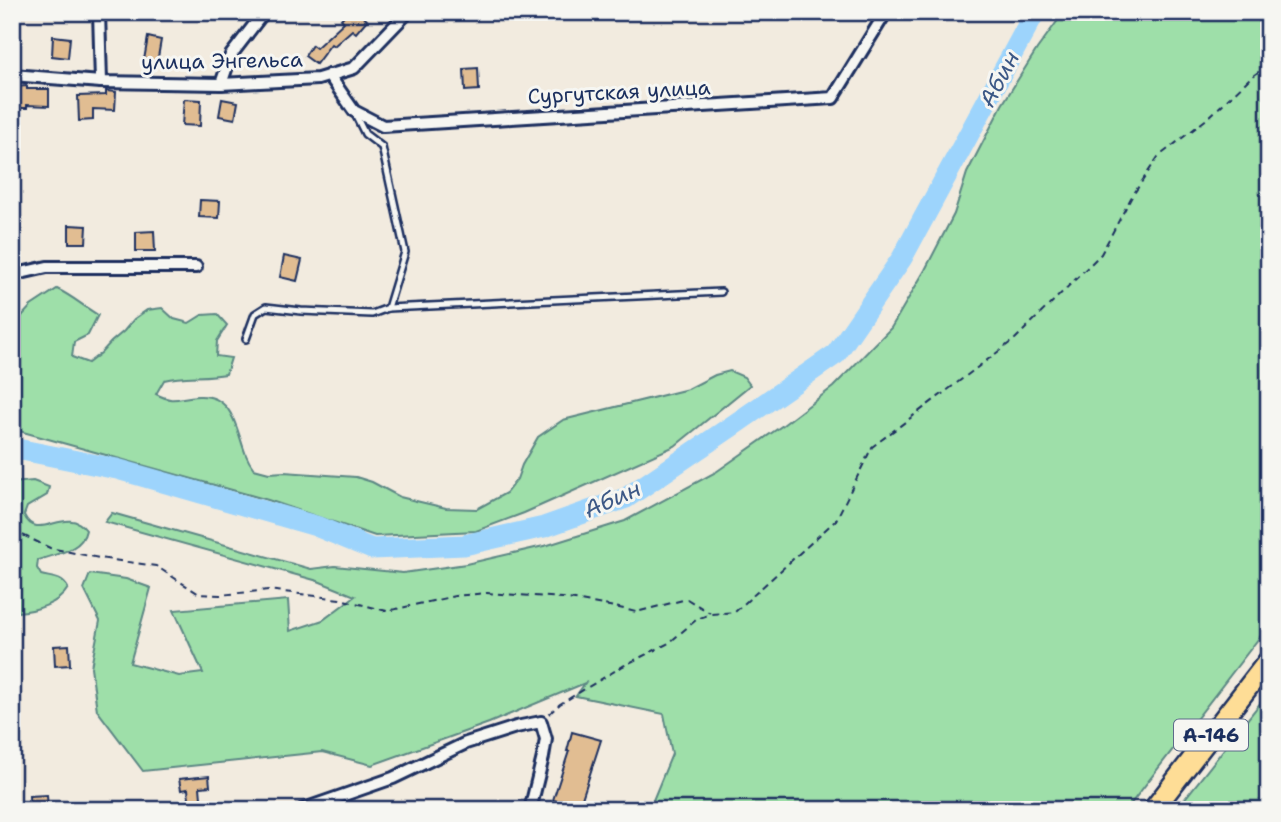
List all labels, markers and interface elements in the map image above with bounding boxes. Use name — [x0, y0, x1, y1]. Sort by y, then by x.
street label: улица Энгельса — [141, 46, 303, 76]
water label: Абин — [972, 46, 1026, 112]
street label: Сургутская улица — [527, 73, 711, 111]
water label: Абин — [579, 473, 645, 525]
road number: А-146 — [1174, 720, 1248, 750]

